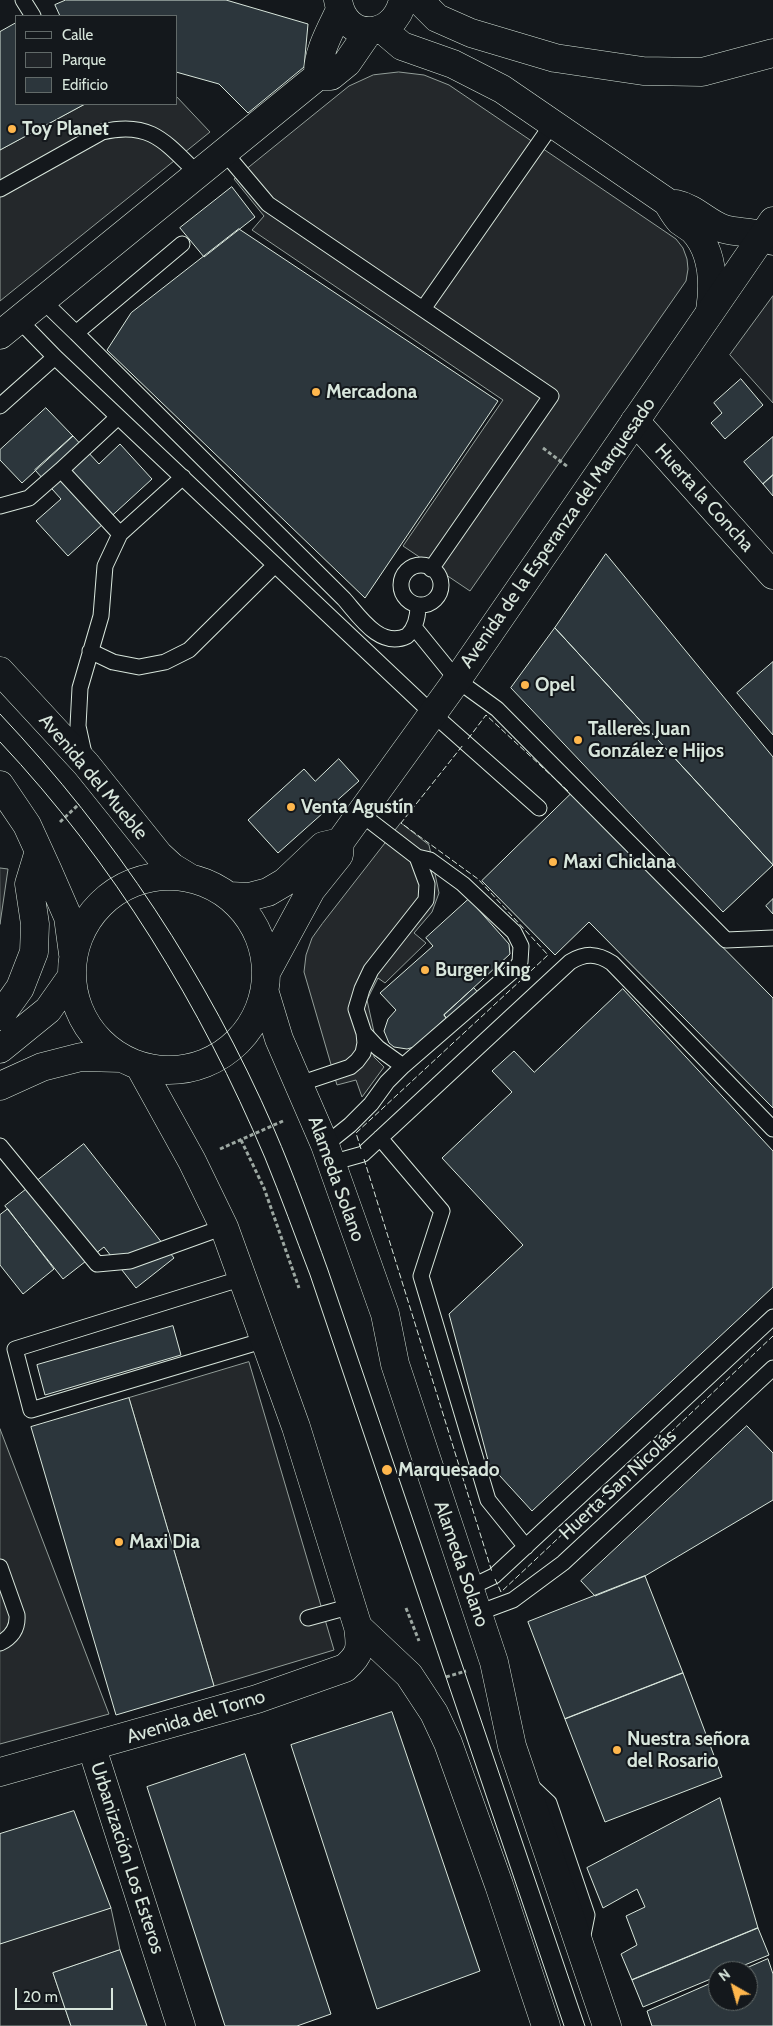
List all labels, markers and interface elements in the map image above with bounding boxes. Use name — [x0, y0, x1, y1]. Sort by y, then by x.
legend — [15, 15, 178, 105]
text: Calle — [62, 26, 93, 44]
text: Parque — [62, 51, 106, 69]
text: Edificio — [62, 76, 108, 94]
place label: Toy Planet — [22, 118, 109, 140]
marker: Toy Planet — [6, 123, 18, 135]
place label: Mercadona — [326, 381, 417, 403]
marker: Mercadona — [310, 386, 322, 398]
street label: Avenida de la Esperanza del Marquesado — [455, 393, 661, 673]
street label: Huerta la Concha — [650, 439, 758, 557]
place label: Opel — [535, 674, 575, 696]
marker: Opel — [519, 679, 531, 691]
street label: Avenida del Mueble — [34, 709, 152, 845]
place label: Talleres Juan González e Hijos — [588, 718, 724, 762]
marker: Talleres Juan González e Hijos — [572, 734, 584, 746]
place label: Venta Agustín — [301, 796, 414, 818]
marker: Venta Agustín — [285, 801, 297, 813]
place label: Maxi Chiclana — [563, 851, 676, 873]
marker: Maxi Chiclana — [547, 856, 559, 868]
place label: Burger King — [435, 959, 530, 981]
marker: Burger King — [419, 964, 431, 976]
street label: Alameda Solano — [303, 1113, 369, 1245]
street label: Huerta San Nicolás — [555, 1425, 681, 1545]
place label: Marquesado — [398, 1459, 500, 1481]
marker: Marquesado — [380, 1463, 394, 1477]
street label: Alameda Solano — [429, 1498, 493, 1630]
place label: Maxi Dia — [129, 1531, 200, 1553]
marker: Maxi Dia — [113, 1536, 125, 1548]
street label: Avenida del Torno — [124, 1685, 268, 1749]
place label: Nuestra señora del Rosario — [627, 1728, 750, 1772]
marker: Nuestra señora del Rosario — [611, 1744, 623, 1756]
street label: Urbanización Los Esteros — [85, 1759, 169, 1957]
north arrow — [708, 1961, 758, 2011]
text: N — [715, 1965, 734, 1985]
scale bar — [18, 1978, 115, 2010]
text: 20 m — [23, 1988, 58, 2006]

